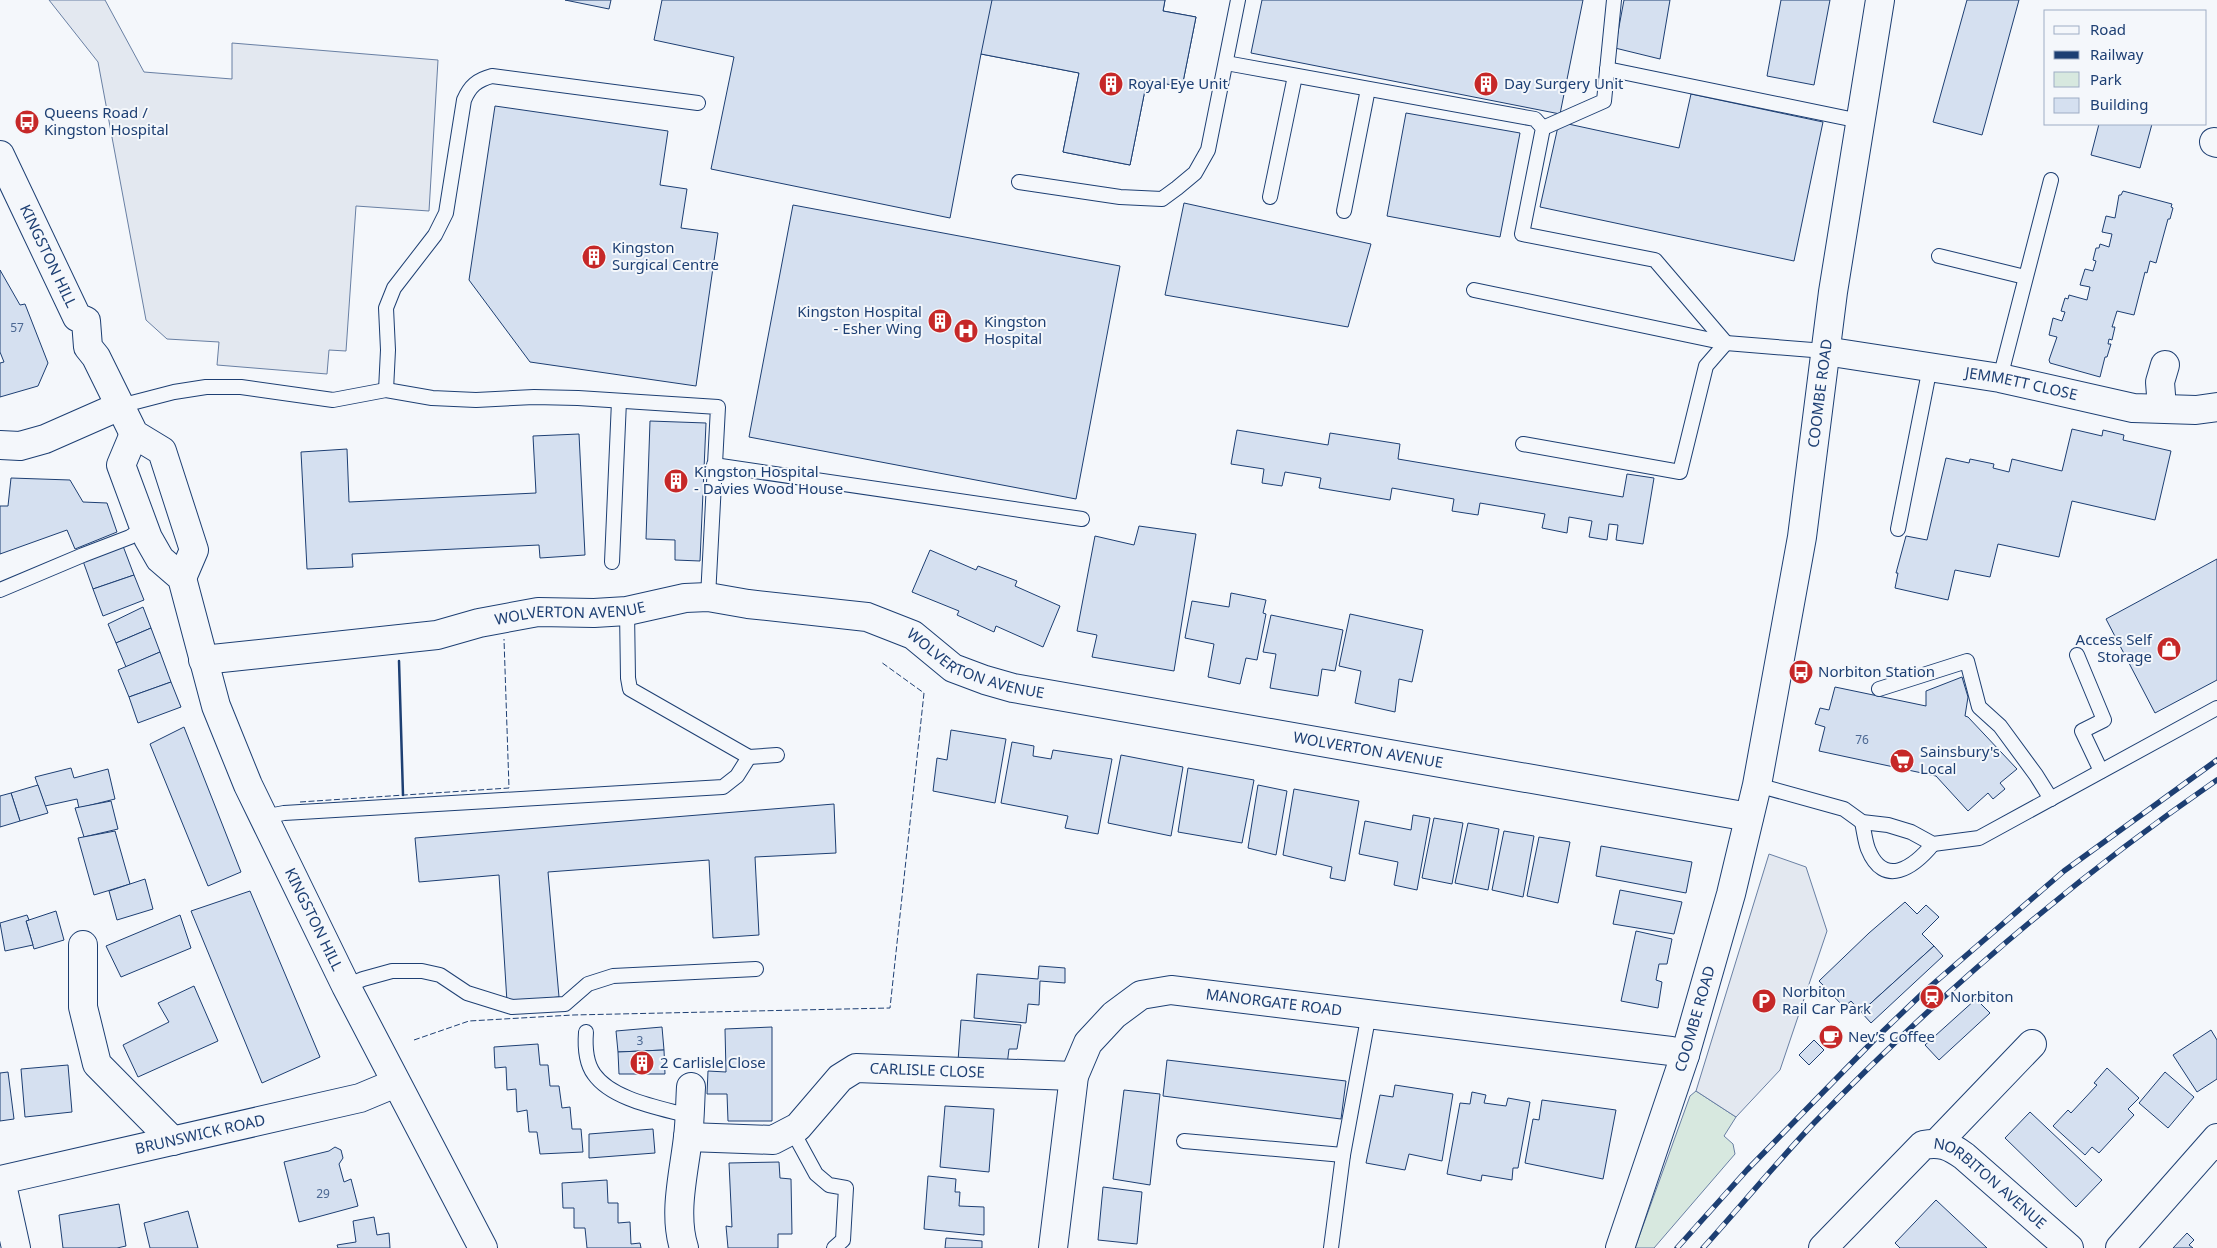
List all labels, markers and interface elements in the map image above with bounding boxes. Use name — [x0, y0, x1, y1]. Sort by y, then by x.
legend — [2044, 10, 2207, 125]
text: Road — [2090, 19, 2126, 39]
text: Railway — [2090, 44, 2144, 64]
text: Park — [2090, 69, 2122, 89]
building icon: Royal Eye Unit — [1098, 71, 1124, 97]
building icon: Day Surgery Unit — [1473, 71, 1499, 97]
place label: Royal Eye Unit — [1128, 73, 1228, 93]
place label: Day Surgery Unit — [1504, 73, 1624, 93]
text: Building — [2090, 94, 2148, 114]
place label: Queens Road / Kingston Hospital — [44, 102, 169, 139]
bus stop icon: Queens Road / Kingston Hospital — [14, 109, 40, 135]
street label: KINGSTON HILL — [16, 201, 82, 311]
place label: Kingston Surgical Centre — [612, 237, 719, 274]
building icon: Kingston Surgical Centre — [581, 244, 607, 270]
place label: Kingston Hospital - Esher Wing — [797, 301, 922, 338]
building icon: Kingston Hospital - Esher Wing — [927, 308, 953, 334]
place label: Kingston Hospital — [984, 311, 1047, 348]
hospital icon: Kingston Hospital — [953, 318, 979, 344]
house number: 57 — [10, 319, 24, 336]
street label: COOMBE ROAD — [1802, 338, 1836, 449]
street label: JEMMETT CLOSE — [1962, 361, 2080, 404]
place label: Kingston Hospital - Davies Wood House — [694, 461, 843, 498]
building icon: Kingston Hospital - Davies Wood House — [663, 468, 689, 494]
street label: WOLVERTON AVENUE — [493, 596, 647, 629]
street label: WOLVERTON AVENUE — [903, 623, 1046, 702]
place label: Access Self Storage — [2076, 629, 2153, 666]
shop icon: Access Self Storage — [2156, 636, 2182, 662]
bus stop icon: Norbiton Station — [1788, 659, 1814, 685]
place label: Norbiton Station — [1818, 661, 1935, 681]
street label: WOLVERTON AVENUE — [1292, 726, 1445, 772]
house number: 76 — [1855, 731, 1869, 748]
place label: Sainsbury's Local — [1920, 741, 2000, 778]
supermarket icon: Sainsbury's Local — [1889, 748, 1915, 774]
street label: KINGSTON HILL — [281, 864, 348, 974]
street label: COOMBE ROAD — [1669, 963, 1719, 1074]
place label: Norbiton Rail Car Park — [1782, 981, 1871, 1018]
street label: MANORGATE ROAD — [1205, 983, 1343, 1020]
station icon: Norbiton — [1919, 984, 1945, 1010]
place label: Norbiton — [1950, 986, 2014, 1006]
parking icon: Norbiton Rail Car Park — [1751, 988, 1777, 1014]
cafe icon: Nev’s Coffee — [1818, 1024, 1844, 1050]
place label: Nev’s Coffee — [1848, 1026, 1935, 1046]
house number: 3 — [637, 1032, 644, 1049]
building icon: 2 Carlisle Close — [629, 1050, 655, 1076]
place label: 2 Carlisle Close — [660, 1052, 766, 1072]
street label: CARLISLE CLOSE — [869, 1058, 985, 1082]
street label: BRUNSWICK ROAD — [133, 1109, 267, 1158]
street label: NORBITON AVENUE — [1933, 1133, 2051, 1233]
house number: 29 — [316, 1185, 330, 1202]

